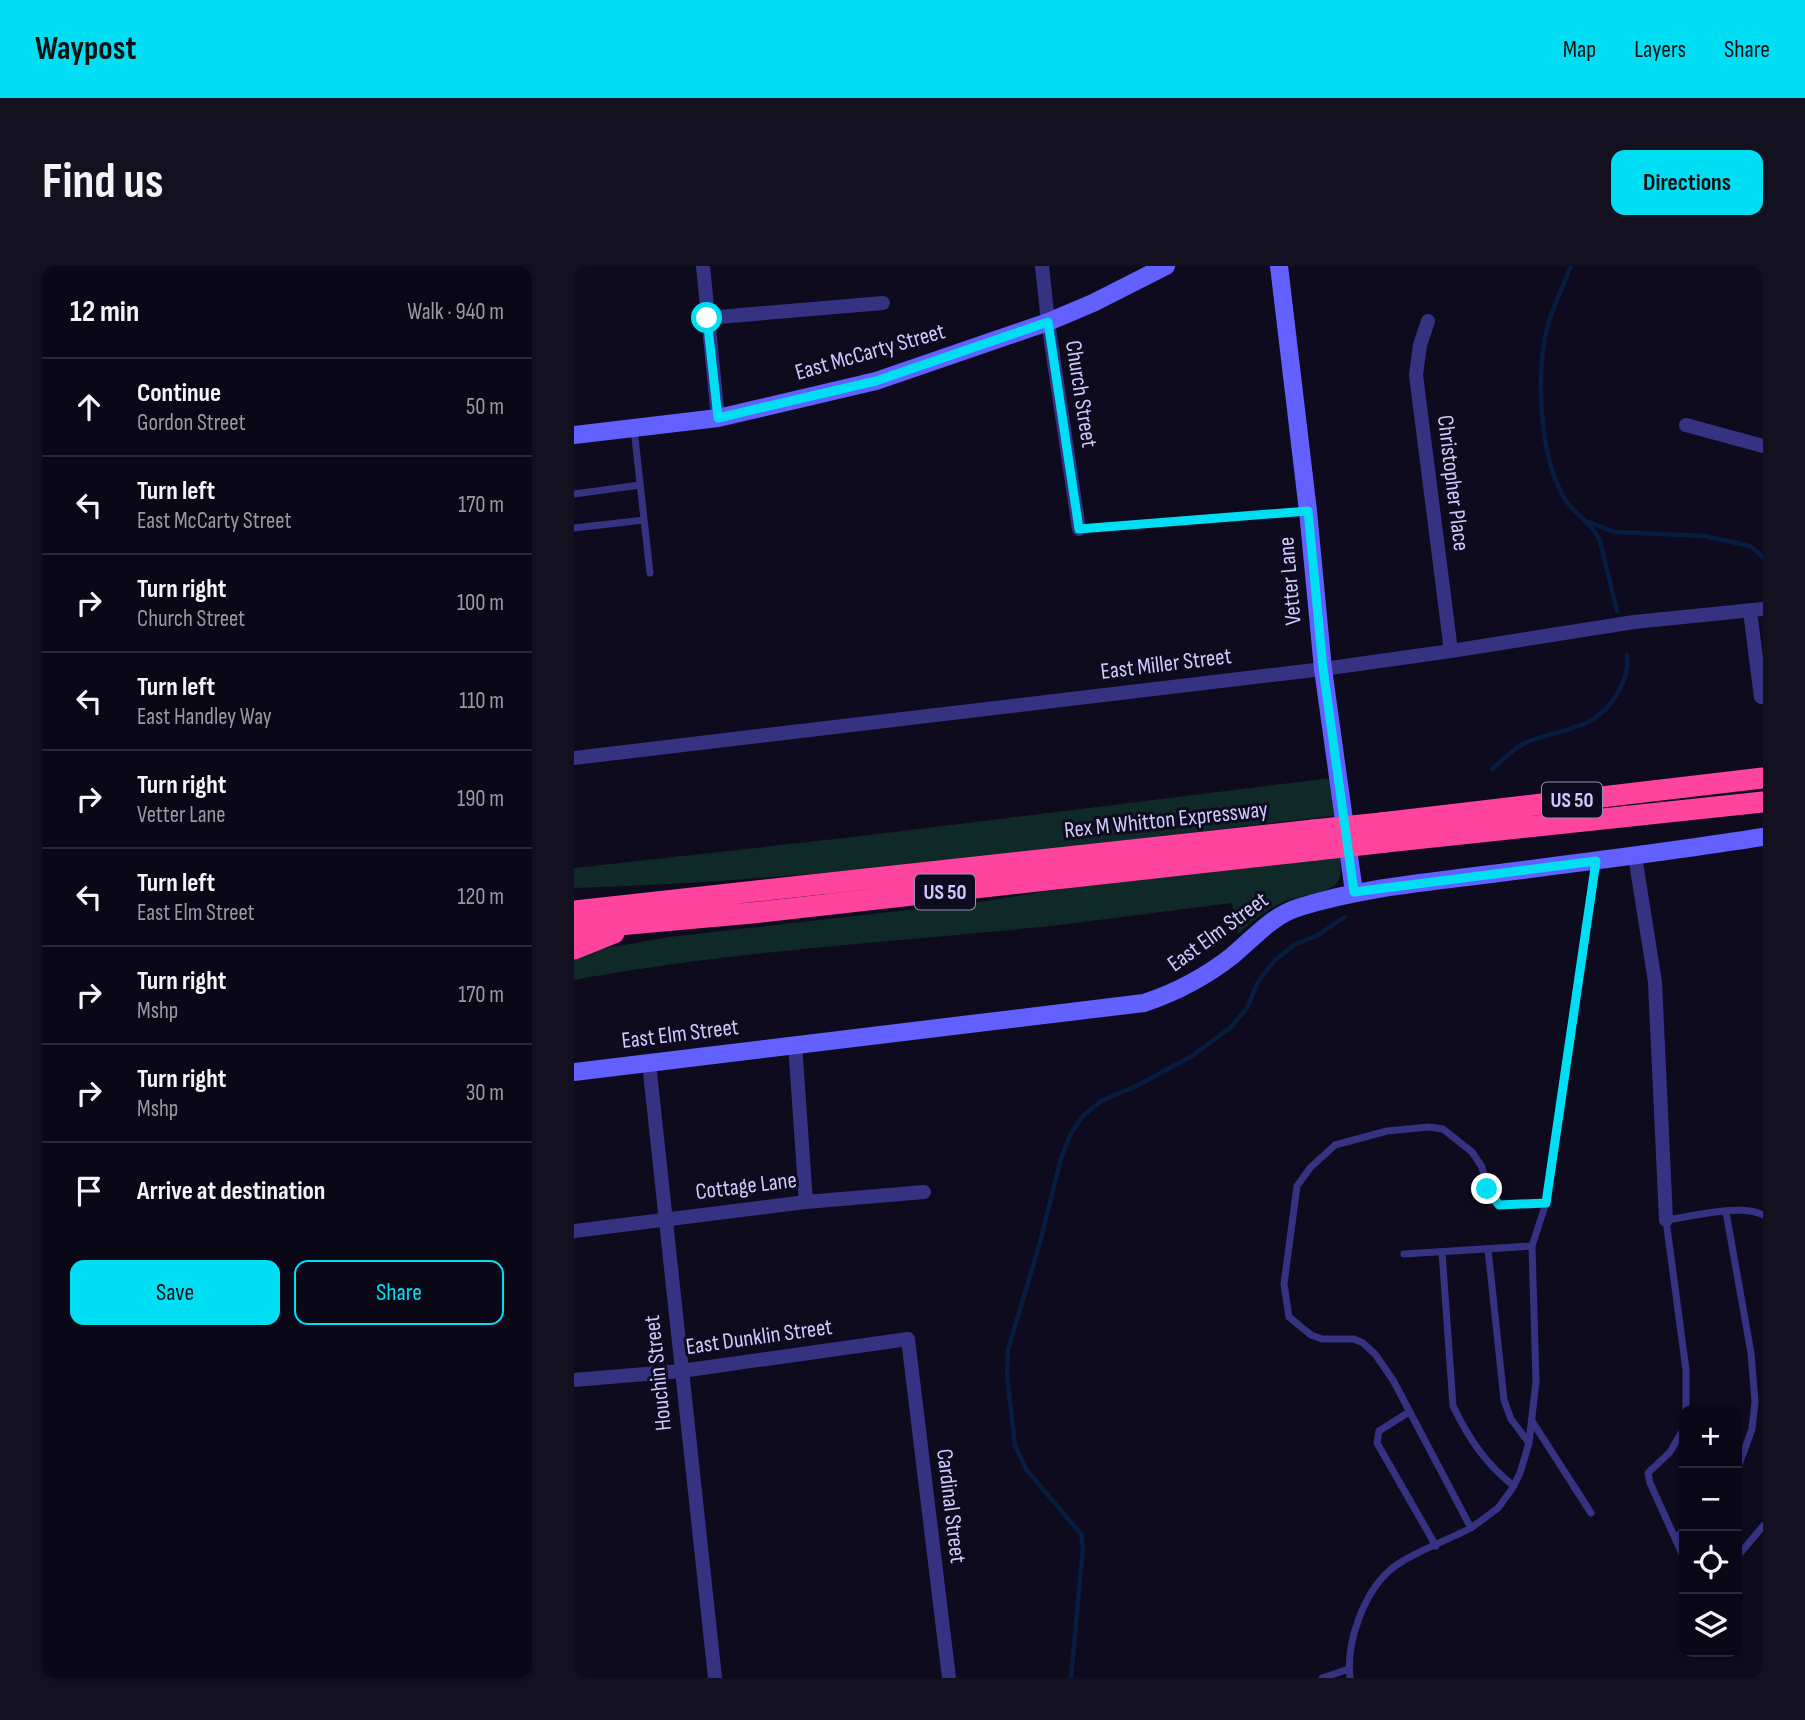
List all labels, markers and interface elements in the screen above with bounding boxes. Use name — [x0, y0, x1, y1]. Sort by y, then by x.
text: Waypost — [35, 29, 136, 69]
text: Map — [1563, 35, 1596, 64]
text: Layers — [1634, 35, 1686, 64]
text: Share — [1724, 35, 1770, 64]
button: Directions — [1611, 150, 1763, 215]
text: Find us — [42, 153, 164, 212]
text: 12 min — [70, 294, 139, 330]
text: Walk · 940 m — [407, 298, 504, 326]
route start — [691, 302, 722, 333]
street label: East McCarty Street — [792, 317, 948, 387]
street label: Church Street — [1059, 338, 1103, 450]
text: Continue — [137, 378, 221, 409]
icon: ahead — [70, 388, 108, 426]
text: 50 m — [466, 393, 504, 421]
text: Gordon Street — [137, 409, 245, 437]
street label: Christopher Place — [1431, 414, 1475, 552]
text: Turn left — [137, 476, 215, 507]
icon: left — [70, 486, 108, 524]
text: 170 m — [458, 491, 504, 519]
text: East McCarty Street — [137, 507, 291, 535]
street label: Vetter Lane — [1272, 536, 1308, 626]
text: Turn right — [137, 574, 226, 605]
icon: right — [70, 584, 108, 622]
text: 100 m — [457, 589, 504, 617]
text: Church Street — [137, 605, 245, 633]
street label: East Miller Street — [1099, 642, 1233, 686]
text: Turn left — [137, 672, 215, 703]
icon: left — [70, 682, 108, 720]
text: 110 m — [459, 687, 504, 715]
text: East Handley Way — [137, 703, 272, 731]
text: Turn right — [137, 770, 226, 801]
icon: right — [70, 780, 108, 818]
road number: US 50 — [1542, 782, 1602, 818]
text: 190 m — [457, 785, 504, 813]
street label: Rex M Whitton Expressway — [1063, 795, 1269, 845]
text: Vetter Lane — [137, 801, 226, 829]
text: Turn left — [137, 868, 215, 899]
road number: US 50 — [915, 874, 975, 910]
icon: left — [70, 878, 108, 916]
text: 120 m — [458, 883, 504, 911]
street label: East Elm Street — [1162, 886, 1274, 978]
text: East Elm Street — [137, 899, 255, 927]
text: Turn right — [137, 966, 226, 997]
icon: right — [70, 976, 108, 1014]
text: 170 m — [458, 981, 504, 1009]
text: Mshp — [137, 997, 178, 1025]
street label: East Elm Street — [620, 1013, 740, 1055]
text: Turn right — [137, 1064, 226, 1095]
icon: right — [70, 1074, 108, 1112]
text: 30 m — [466, 1079, 504, 1107]
text: Mshp — [137, 1095, 178, 1123]
street label: Cottage Lane — [694, 1166, 798, 1206]
icon: arrive — [70, 1172, 108, 1210]
route end — [1471, 1173, 1502, 1204]
text: Arrive at destination — [137, 1176, 325, 1207]
button: Save — [70, 1260, 280, 1325]
button: Share — [294, 1260, 504, 1325]
street label: East Dunklin Street — [684, 1313, 834, 1361]
street label: Houchin Street — [638, 1314, 678, 1432]
map controls — [1679, 1405, 1742, 1657]
button: + — [1679, 1405, 1742, 1468]
street label: Cardinal Street — [930, 1447, 972, 1565]
button: − — [1679, 1468, 1742, 1531]
button: locate — [1679, 1531, 1742, 1594]
button: layers — [1679, 1594, 1742, 1657]

